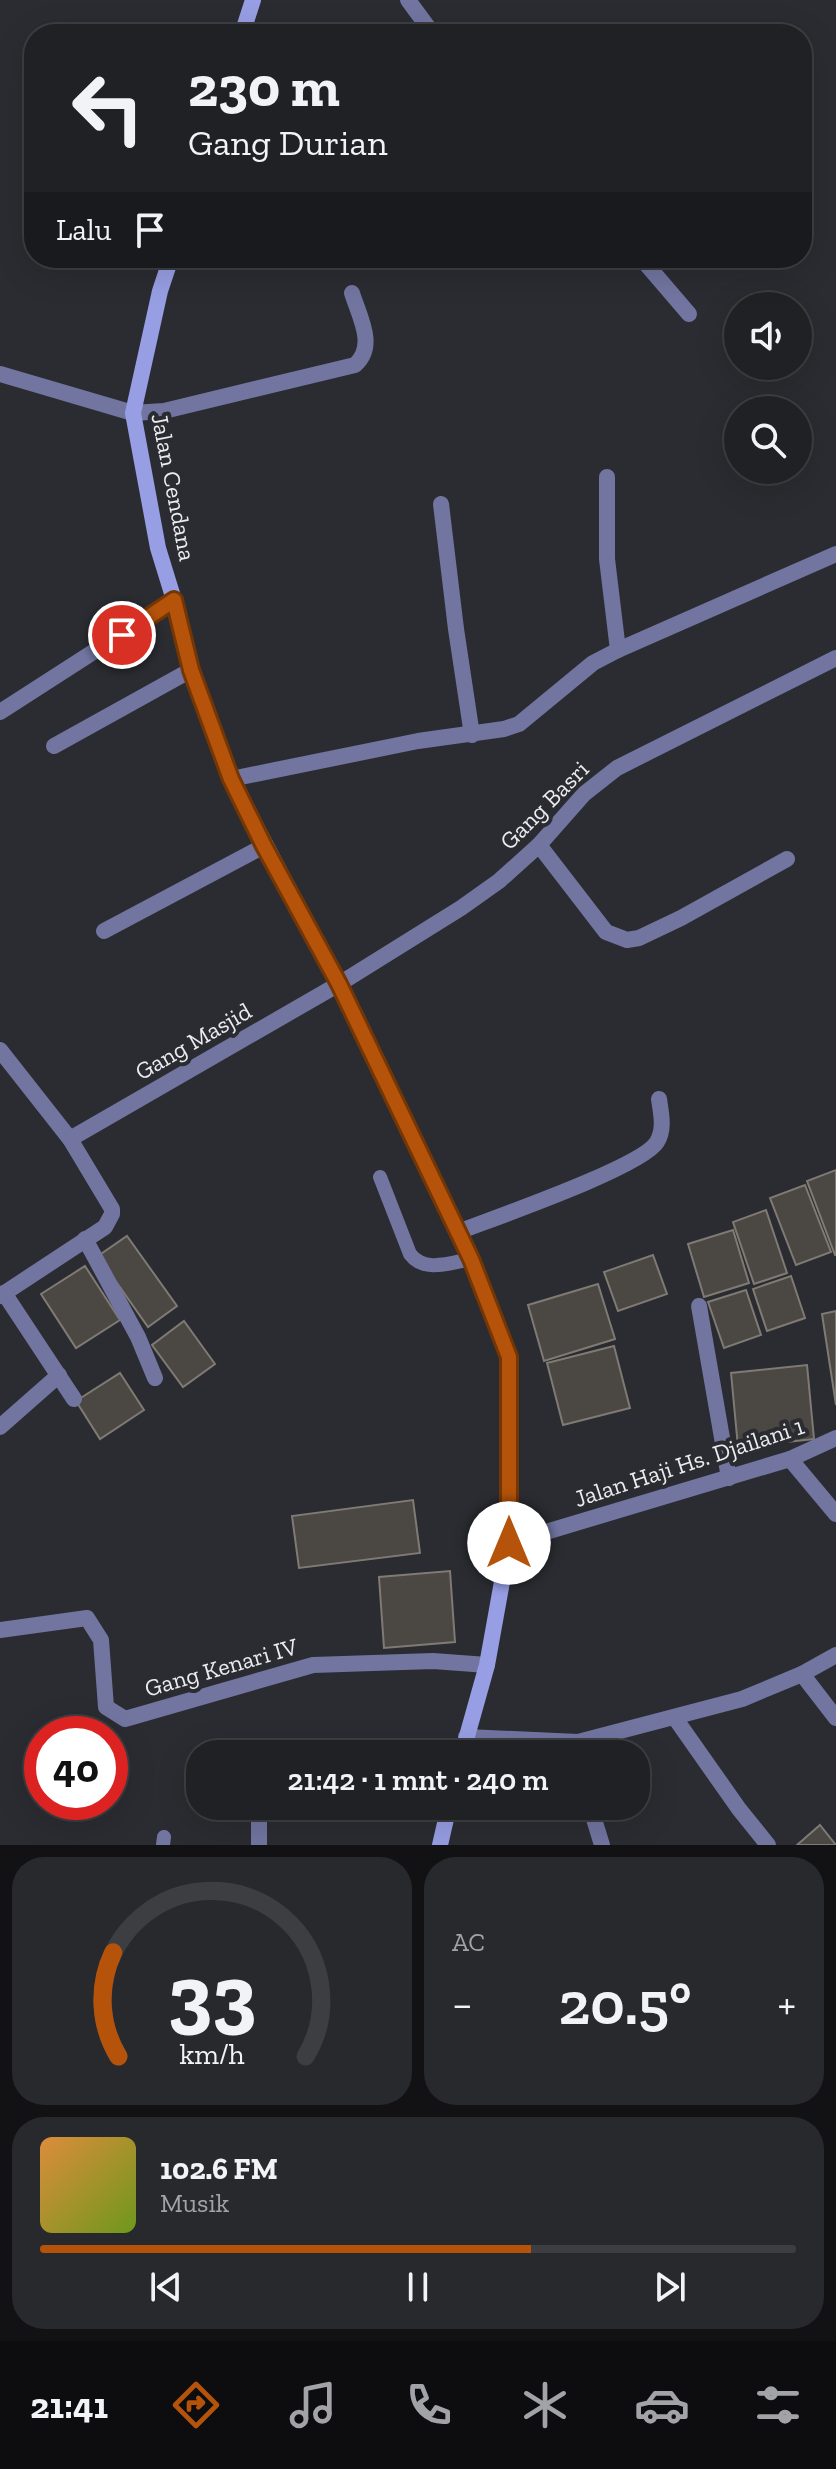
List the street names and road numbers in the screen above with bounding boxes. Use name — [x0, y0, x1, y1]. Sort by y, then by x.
street label: Jalan Cendana — [145, 411, 203, 564]
street label: Gang Basri — [493, 754, 595, 856]
street label: Gang Masjid — [130, 996, 256, 1086]
street label: Jalan Haji Hs. Djailani 1 — [570, 1411, 808, 1513]
street label: Gang Kenari IV — [141, 1631, 301, 1703]

